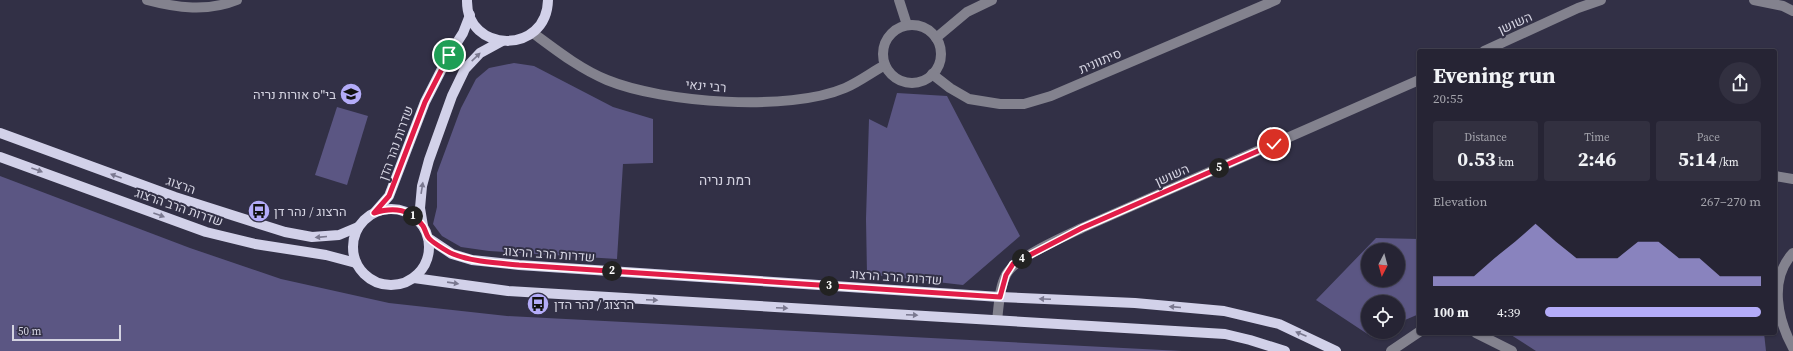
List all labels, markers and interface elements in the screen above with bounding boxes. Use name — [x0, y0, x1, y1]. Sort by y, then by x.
street label: השושן — [1495, 8, 1535, 38]
pin — [432, 38, 466, 72]
icon: arrive — [438, 44, 460, 66]
street label: סיתוונית — [1076, 44, 1124, 78]
one-way arrow — [472, 52, 481, 62]
text: Evening run — [1433, 60, 1556, 90]
button: share — [1719, 62, 1761, 104]
street label: רבי ינאי — [685, 76, 727, 96]
school or university icon: בי"ס אורות נריה — [338, 81, 364, 107]
place label: בי"ס אורות נריה — [253, 86, 336, 103]
text: 20:55 — [1433, 90, 1463, 107]
street label: שדרות נהר הדן — [375, 103, 417, 183]
pin — [1257, 127, 1291, 161]
text: Distance — [1464, 130, 1507, 145]
text: Time — [1584, 130, 1610, 145]
text: Pace — [1697, 130, 1720, 145]
icon: check — [1263, 133, 1285, 155]
text: 0.53 — [1457, 145, 1496, 173]
text: 2:46 — [1578, 145, 1616, 173]
text: 5:14 — [1678, 145, 1717, 173]
text: km — [1496, 155, 1514, 170]
text: /km — [1717, 155, 1739, 170]
pin: 5 — [1209, 158, 1229, 178]
street label: השושן — [1152, 160, 1192, 190]
text: 5 — [1216, 160, 1222, 175]
one-way arrow — [31, 168, 43, 174]
district label: רמת נריה — [699, 170, 751, 190]
one-way arrow — [110, 172, 122, 178]
street label: הרצוג — [164, 172, 198, 198]
one-way arrow — [419, 182, 425, 194]
street label: שדרות הרב הרצוג — [133, 184, 225, 230]
text: Elevation — [1433, 193, 1487, 210]
text: 267–270 m — [1701, 193, 1761, 210]
bus stop icon: הרצוג / נהר דן — [246, 198, 272, 224]
place label: הרצוג / נהר דן — [274, 203, 347, 220]
pin: 1 — [403, 206, 423, 226]
text: 1 — [410, 208, 416, 223]
one-way arrow — [153, 212, 165, 218]
one-way arrow — [315, 233, 327, 240]
street label: שדרות הרב הרצוג — [502, 242, 596, 266]
north arrow — [1361, 243, 1405, 287]
map controls — [1361, 243, 1405, 339]
pin: 4 — [1012, 249, 1032, 269]
text: 4 — [1019, 251, 1025, 266]
pin: 2 — [602, 261, 622, 281]
text: 2 — [609, 263, 615, 278]
street label: שדרות הרב הרצוג — [849, 265, 943, 289]
pin: 3 — [819, 276, 839, 296]
text: 3 — [826, 278, 832, 293]
one-way arrow — [447, 280, 459, 286]
bus stop icon: הרצוג / נהר הדן — [525, 291, 551, 317]
button: locate — [1361, 295, 1405, 339]
place label: הרצוג / נהר הדן — [554, 296, 634, 313]
one-way arrow — [646, 296, 658, 303]
one-way arrow — [1038, 296, 1051, 302]
one-way arrow — [1169, 303, 1181, 310]
one-way arrow — [776, 304, 788, 311]
text: 100 m — [1433, 304, 1469, 321]
text: 4:39 — [1497, 304, 1520, 321]
one-way arrow — [906, 312, 918, 319]
scale bar — [12, 323, 121, 342]
text: 50 m — [18, 324, 41, 339]
one-way arrow — [1296, 331, 1307, 337]

